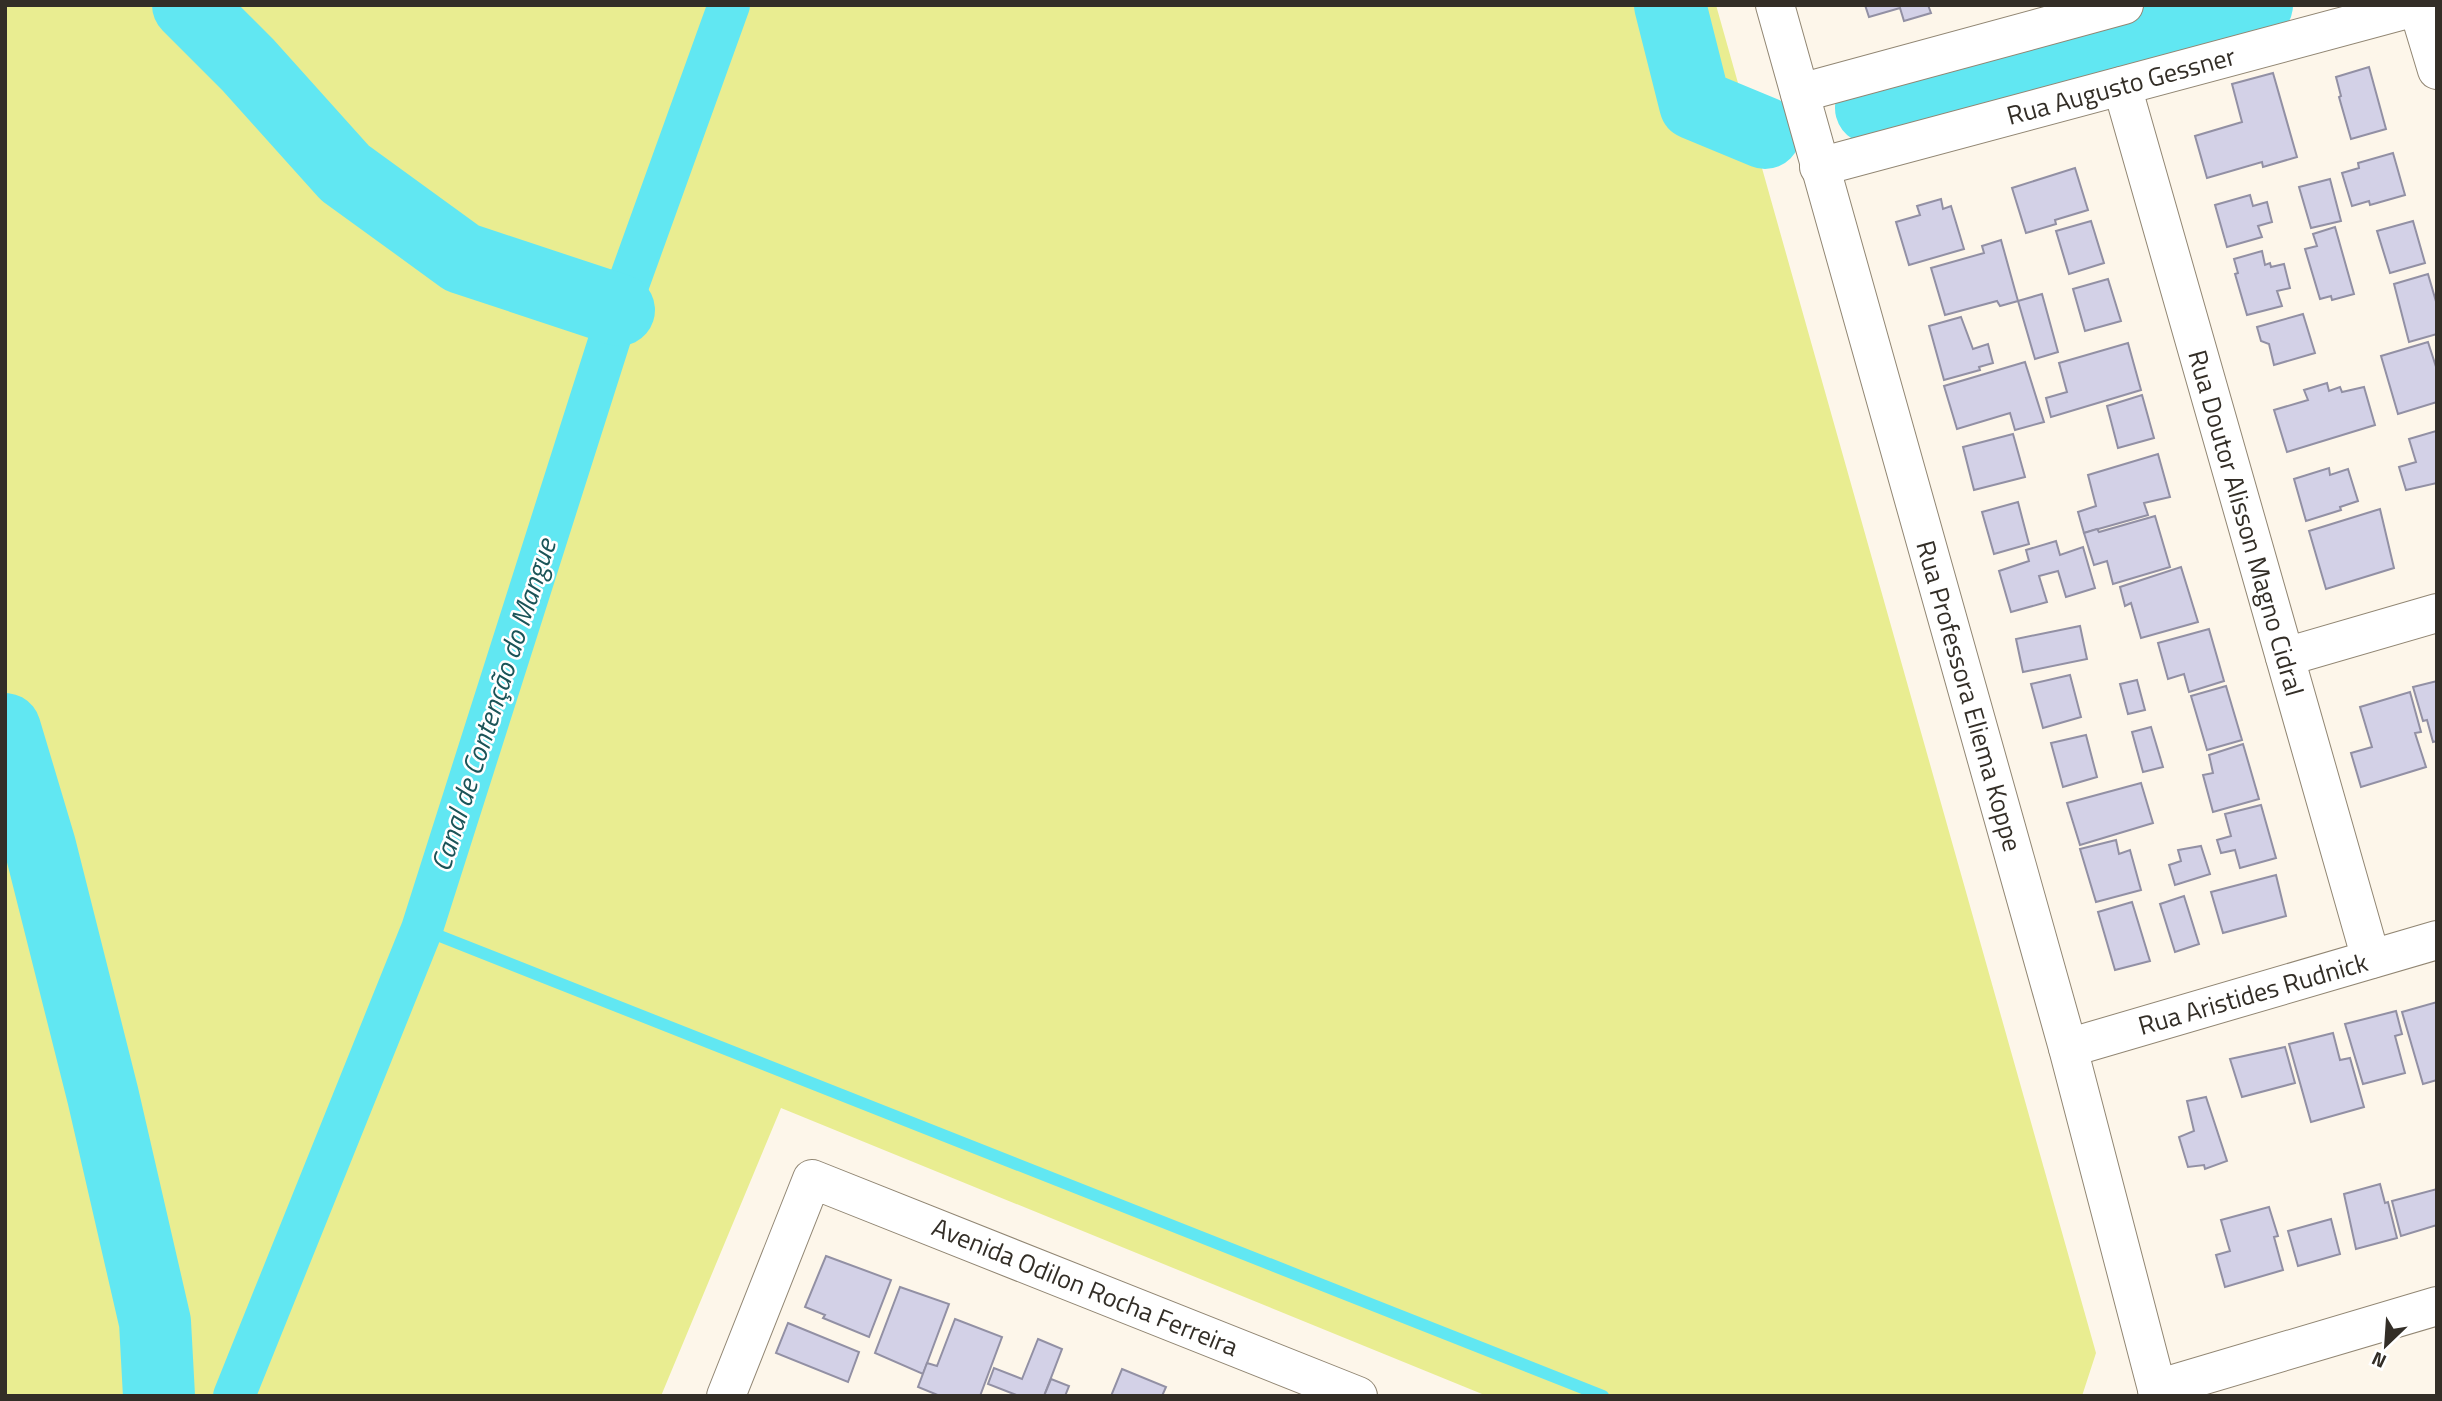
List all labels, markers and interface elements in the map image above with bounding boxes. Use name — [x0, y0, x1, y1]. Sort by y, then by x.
street label: Rua Augusto Gessner — [2002, 36, 2239, 135]
street label: Rua Doutor Alisson Magno Cidral — [2178, 345, 2315, 701]
water label: Canal de Contenção do Mangue — [418, 531, 567, 877]
street label: Rua Professora Eliema Koppe — [1906, 536, 2033, 856]
street label: Rua Aristides Rudnick — [2133, 942, 2372, 1045]
street label: Avenida Odilon Rocha Ferreira — [926, 1207, 1244, 1366]
north arrow — [2351, 1310, 2421, 1380]
text: N — [2367, 1345, 2391, 1377]

